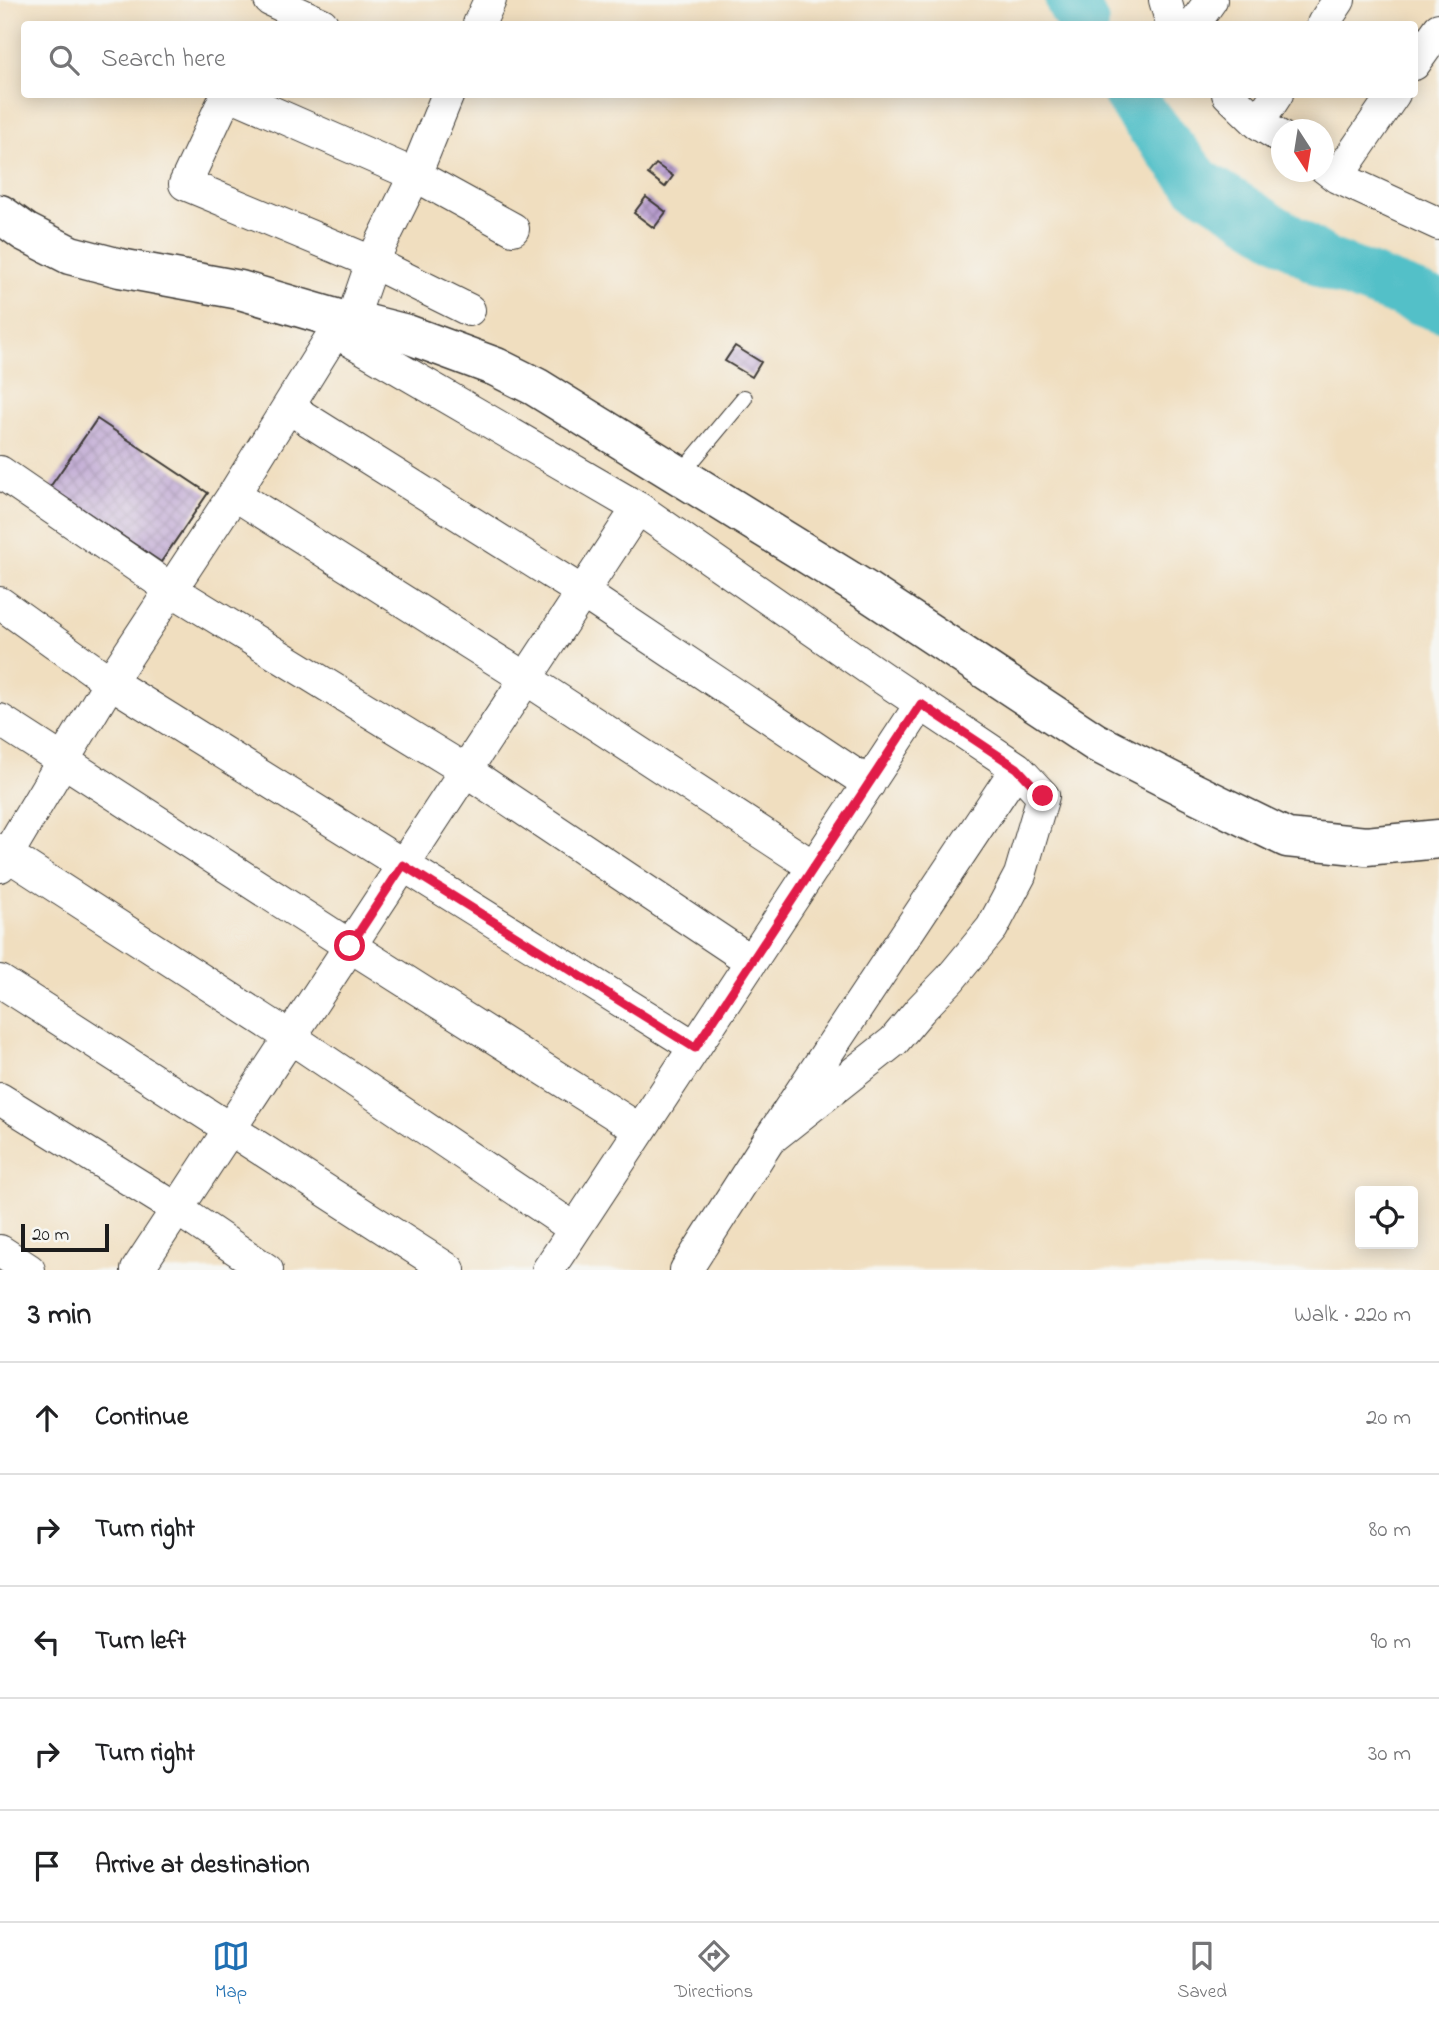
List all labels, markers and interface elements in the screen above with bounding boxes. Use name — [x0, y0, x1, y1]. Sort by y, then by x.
search box — [21, 21, 1418, 98]
icon: search — [45, 41, 83, 79]
text: Search here — [101, 41, 226, 79]
north arrow — [1271, 119, 1334, 182]
route end — [1027, 780, 1058, 811]
route start — [334, 930, 365, 961]
map controls — [1355, 1186, 1418, 1249]
button: locate — [1355, 1186, 1418, 1249]
scale bar — [21, 1221, 108, 1253]
text: 20 m — [32, 1222, 69, 1249]
text: 3 min — [28, 1294, 91, 1338]
text: Walk · 220 m — [1294, 1299, 1411, 1332]
icon: ahead — [28, 1399, 66, 1437]
text: Continue — [95, 1399, 188, 1437]
text: 20 m — [1366, 1402, 1411, 1435]
icon: right — [28, 1511, 66, 1549]
text: Turn right — [95, 1511, 195, 1549]
text: 80 m — [1369, 1514, 1411, 1547]
icon: left — [28, 1623, 66, 1661]
text: Turn left — [95, 1623, 186, 1661]
text: 90 m — [1371, 1626, 1411, 1659]
icon: right — [28, 1735, 66, 1773]
text: Turn right — [95, 1735, 195, 1773]
text: 30 m — [1368, 1738, 1411, 1771]
icon: arrive — [28, 1847, 66, 1885]
text: Arrive at destination — [95, 1847, 310, 1885]
tab: Map — [212, 1937, 250, 2006]
tab: Directions — [674, 1937, 753, 2006]
tab: Saved — [1177, 1937, 1227, 2006]

